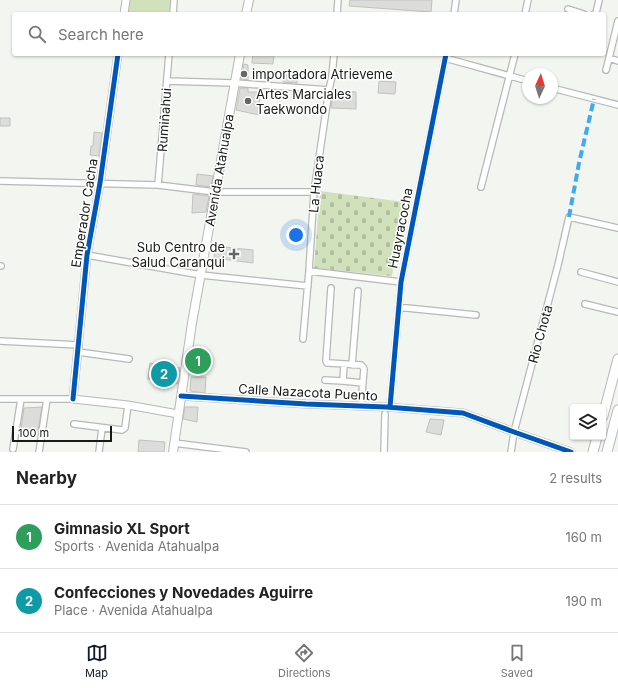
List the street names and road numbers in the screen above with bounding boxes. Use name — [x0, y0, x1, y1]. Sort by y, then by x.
street label: Rumiñahui — [154, 87, 174, 153]
street label: Avenida Atahualpa — [201, 112, 237, 228]
street label: La Huaca — [305, 154, 327, 214]
street label: Emperador Cacha — [67, 157, 101, 269]
street label: Huayracocha — [384, 186, 416, 270]
street label: Rio Chota — [525, 303, 555, 365]
street label: Calle Nazacota Puento — [238, 380, 378, 404]

